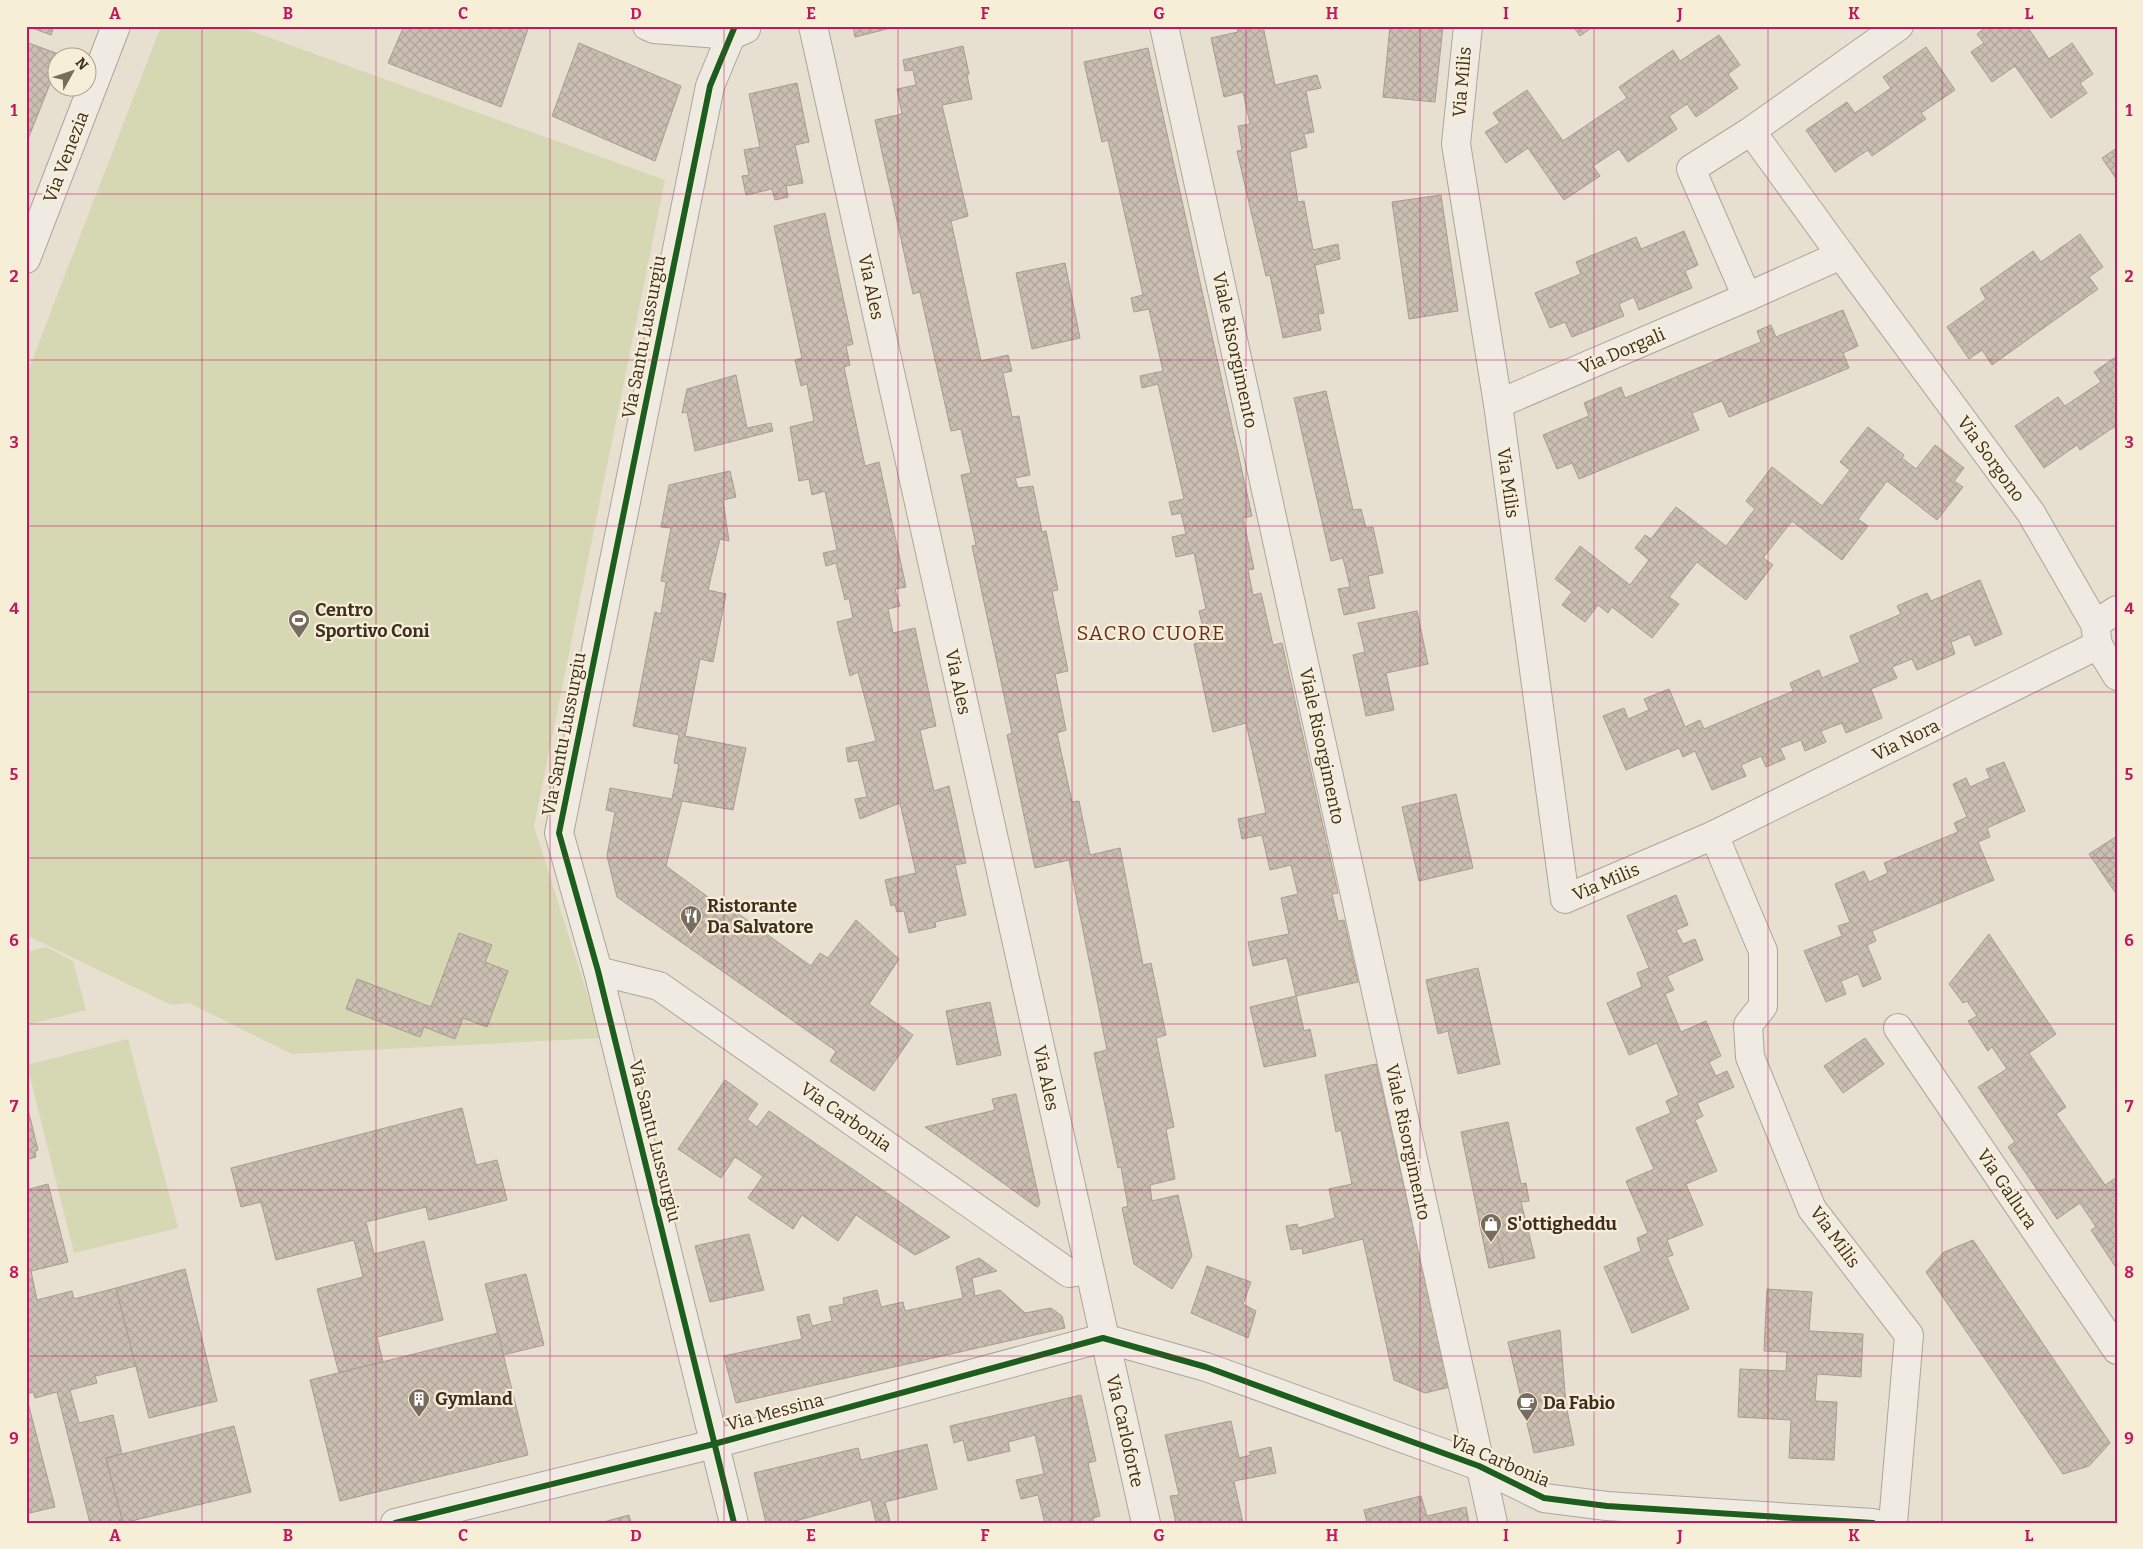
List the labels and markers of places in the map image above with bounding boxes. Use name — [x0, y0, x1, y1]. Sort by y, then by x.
place label: Centro Sportivo Coni — [315, 599, 430, 642]
sports icon: Centro Sportivo Coni — [287, 608, 311, 639]
place label: Ristorante Da Salvatore — [707, 895, 814, 938]
restaurant icon: Ristorante Da Salvatore — [679, 904, 703, 935]
shop icon: S'ottigheddu — [1479, 1212, 1503, 1243]
place label: S'ottigheddu — [1507, 1213, 1618, 1235]
building icon: Gymland — [407, 1387, 431, 1418]
place label: Gymland — [435, 1388, 513, 1410]
cafe icon: Da Fabio — [1515, 1391, 1539, 1422]
place label: Da Fabio — [1543, 1392, 1615, 1414]

